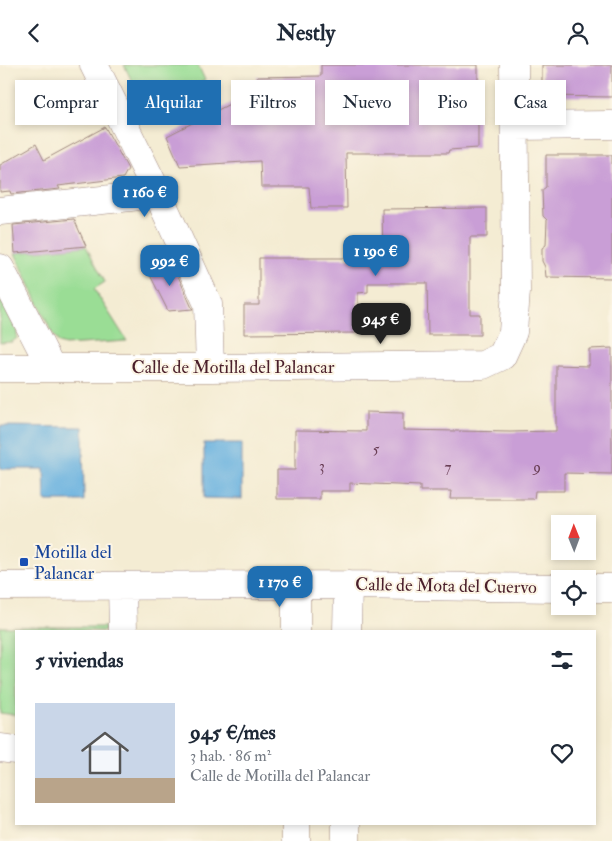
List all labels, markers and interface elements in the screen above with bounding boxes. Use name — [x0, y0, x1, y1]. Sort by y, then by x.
icon: back — [20, 19, 48, 47]
text: Nestly — [277, 19, 335, 47]
icon: person — [564, 19, 592, 47]
chip: Comprar — [15, 80, 117, 125]
chip: Alquilar — [127, 80, 221, 125]
chip: Filtros — [231, 80, 315, 125]
chip: Nuevo — [325, 80, 409, 125]
chip: Piso — [419, 80, 485, 125]
chip: Casa — [495, 80, 566, 125]
pin: 1 160 € — [99, 175, 191, 218]
text: 1 160 € — [123, 182, 167, 202]
pin: 1 190 € — [330, 235, 422, 277]
text: 1 190 € — [354, 241, 398, 261]
pin: 992 € — [135, 245, 205, 287]
text: 992 € — [151, 251, 189, 271]
pin: 945 € — [346, 303, 416, 345]
text: 945 € — [363, 309, 399, 329]
street label: Calle de Motilla del Palancar — [132, 356, 335, 379]
house number: 5 — [373, 440, 380, 459]
house number: 3 — [319, 457, 325, 476]
house number: 7 — [445, 458, 452, 477]
house number: 9 — [532, 458, 541, 477]
north arrow — [551, 515, 596, 560]
map controls — [551, 515, 596, 615]
place label: Motilla del Palancar — [34, 541, 112, 585]
marker: Motilla del Palancar — [18, 556, 30, 568]
pin: 1 170 € — [234, 565, 326, 608]
button: locate — [551, 570, 596, 615]
text: 1 170 € — [258, 572, 302, 592]
street label: Calle de Mota del Cuervo — [355, 573, 537, 599]
icon: filters — [548, 646, 576, 674]
text: 5 viviendas — [35, 647, 123, 674]
text: 945 €/mes — [190, 719, 276, 746]
icon: home — [75, 723, 135, 783]
icon: heart — [548, 739, 576, 767]
text: 3 hab. · 86 m² — [190, 746, 271, 766]
text: Calle de Motilla del Palancar — [190, 766, 370, 786]

